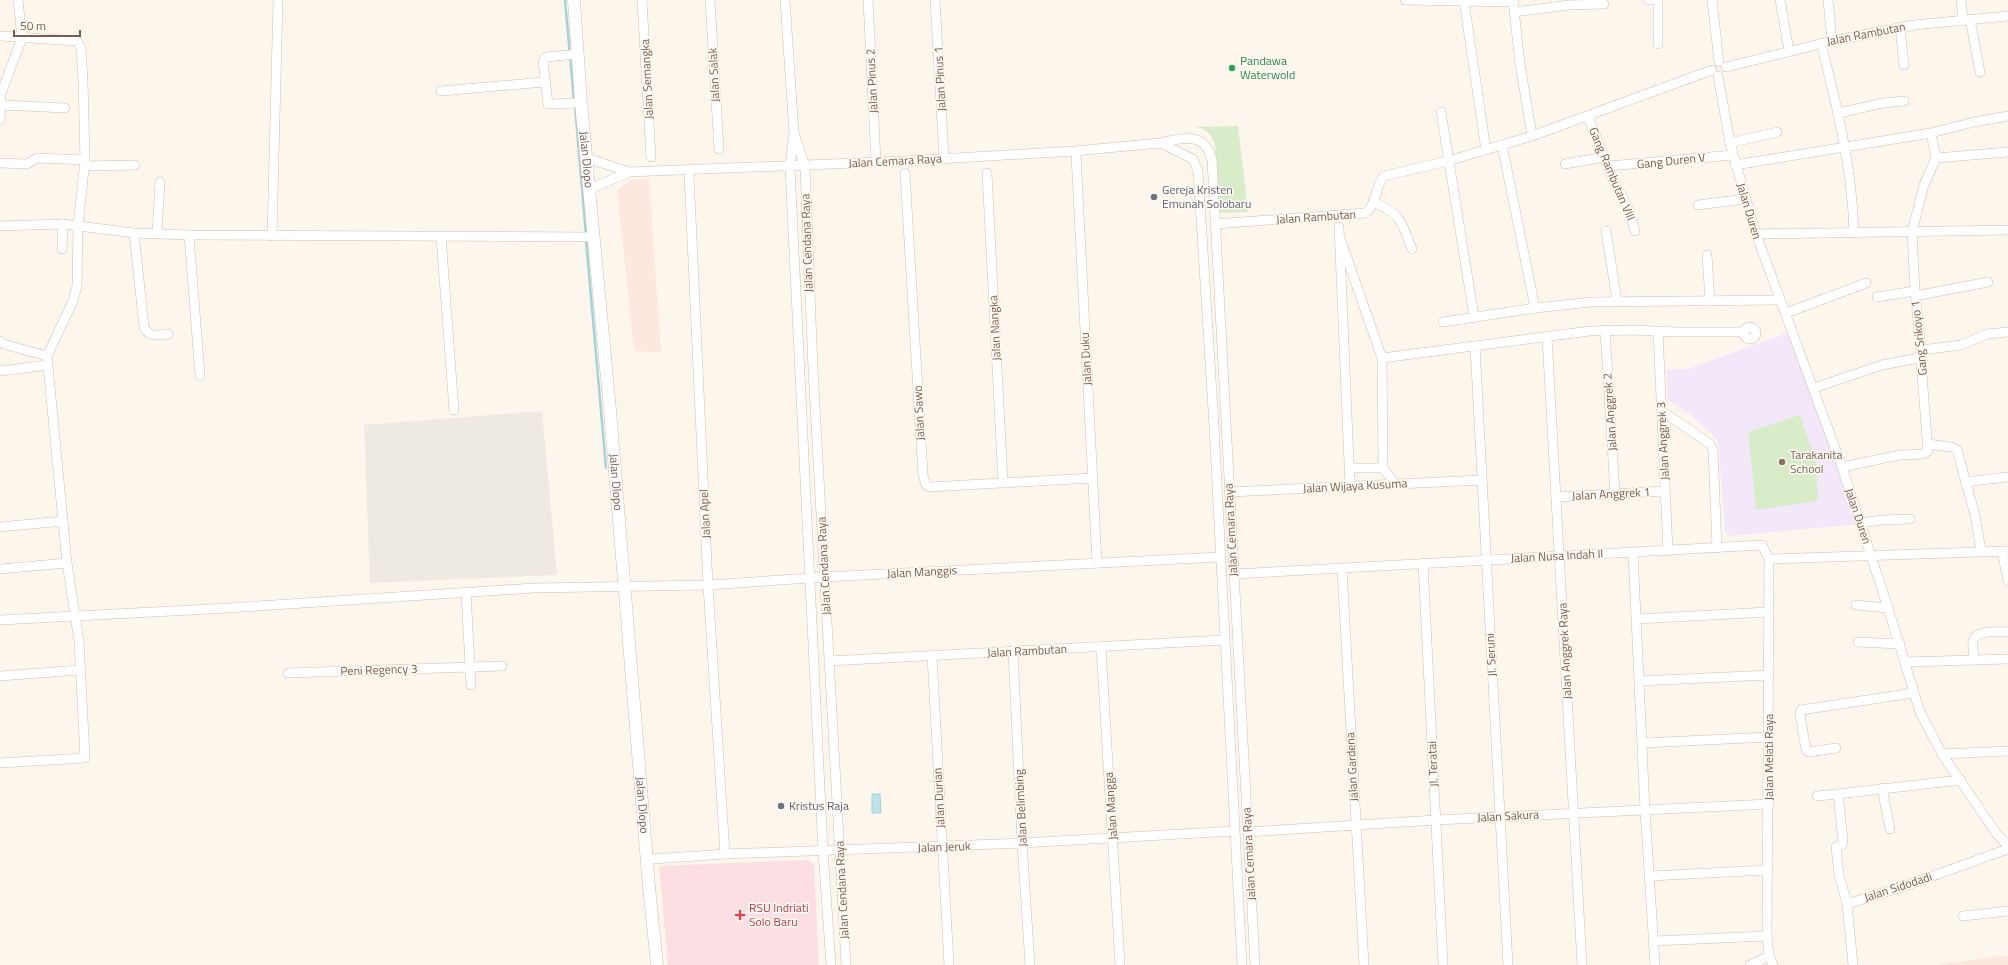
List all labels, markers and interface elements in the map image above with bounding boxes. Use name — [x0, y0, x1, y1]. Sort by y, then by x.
scale bar — [14, 12, 80, 38]
text: 50 m — [20, 16, 46, 35]
street label: Jalan Rambutan — [1825, 17, 1907, 50]
street label: Jalan Semangka — [635, 38, 658, 120]
street label: Jalan Pinus 1 — [928, 46, 951, 112]
street label: Jalan Salak — [703, 47, 724, 103]
street label: Jalan Pinus 2 — [860, 48, 883, 114]
place label: Pandawa Waterwold — [1240, 51, 1295, 84]
marker: Pandawa Waterwold — [1227, 63, 1237, 73]
street label: Gang Rambutan VIII — [1584, 124, 1641, 224]
street label: Jalan Dlopo — [575, 130, 599, 189]
street label: Gang Duren V — [1636, 147, 1706, 174]
street label: Jalan Cemara Raya — [848, 149, 942, 172]
place label: Gereja Kristen Emunah Solobaru — [1162, 180, 1251, 213]
street label: Jalan Duren — [1732, 180, 1767, 241]
marker: Gereja Kristen Emunah Solobaru — [1149, 192, 1159, 202]
street label: Jalan Cendana Raya — [795, 193, 818, 293]
street label: Jalan Rambutan — [1275, 204, 1357, 229]
street label: Jalan Nangka — [983, 295, 1006, 361]
street label: Gang Srikoyo 1 — [1905, 300, 1932, 376]
street label: Jalan Duku — [1075, 332, 1096, 386]
street label: Jalan Anggrek 2 — [1597, 372, 1622, 452]
street label: Jalan Sawo — [908, 385, 929, 441]
street label: Jalan Anggrek 3 — [1651, 401, 1674, 481]
place label: Tarakanita School — [1790, 445, 1842, 478]
street label: Jalan Dlopo — [605, 453, 628, 511]
marker: Tarakanita School — [1777, 457, 1787, 467]
street label: Jalan Wijaya Kusuma — [1302, 473, 1408, 498]
street label: Jalan Anggrek 1 — [1571, 482, 1651, 505]
street label: Jalan Cemara Raya — [1219, 483, 1242, 577]
street label: Jalan Duren — [1840, 485, 1877, 546]
street label: Jalan Apel — [694, 489, 715, 539]
street label: Jalan Cendana Raya — [811, 516, 836, 616]
street label: Jalan Nusa Indah II — [1510, 544, 1604, 567]
street label: Jalan Manggis — [886, 560, 958, 583]
street label: Jalan Anggrek Raya — [1552, 602, 1577, 700]
street label: Jl. Seruni — [1480, 633, 1501, 677]
street label: Jalan Rambutan — [986, 639, 1067, 662]
street label: Peni Regency 3 — [340, 659, 418, 680]
street label: Jalan Melati Raya — [1759, 714, 1778, 800]
street label: Jalan Gardena — [1340, 732, 1363, 802]
street label: Jl. Teratai — [1422, 741, 1443, 787]
street label: Jalan Durian — [927, 767, 950, 829]
street label: Jalan Belimbing — [1009, 769, 1032, 847]
street label: Jalan Mangga — [1099, 771, 1122, 841]
street label: Jalan Dlopo — [631, 776, 655, 834]
place label: Kristus Raja — [789, 796, 849, 815]
marker: Kristus Raja — [776, 801, 786, 811]
street label: Jalan Sakura — [1476, 804, 1540, 827]
street label: Jalan Cemara Raya — [1237, 807, 1260, 901]
street label: Jalan Jeruk — [917, 836, 971, 857]
street label: Jalan Cendana Raya — [829, 840, 854, 940]
street label: Jalan Sidodadi — [1861, 867, 1934, 906]
place label: RSU Indriati Solo Baru — [749, 898, 809, 931]
marker: RSU Indriati Solo Baru — [734, 909, 746, 921]

